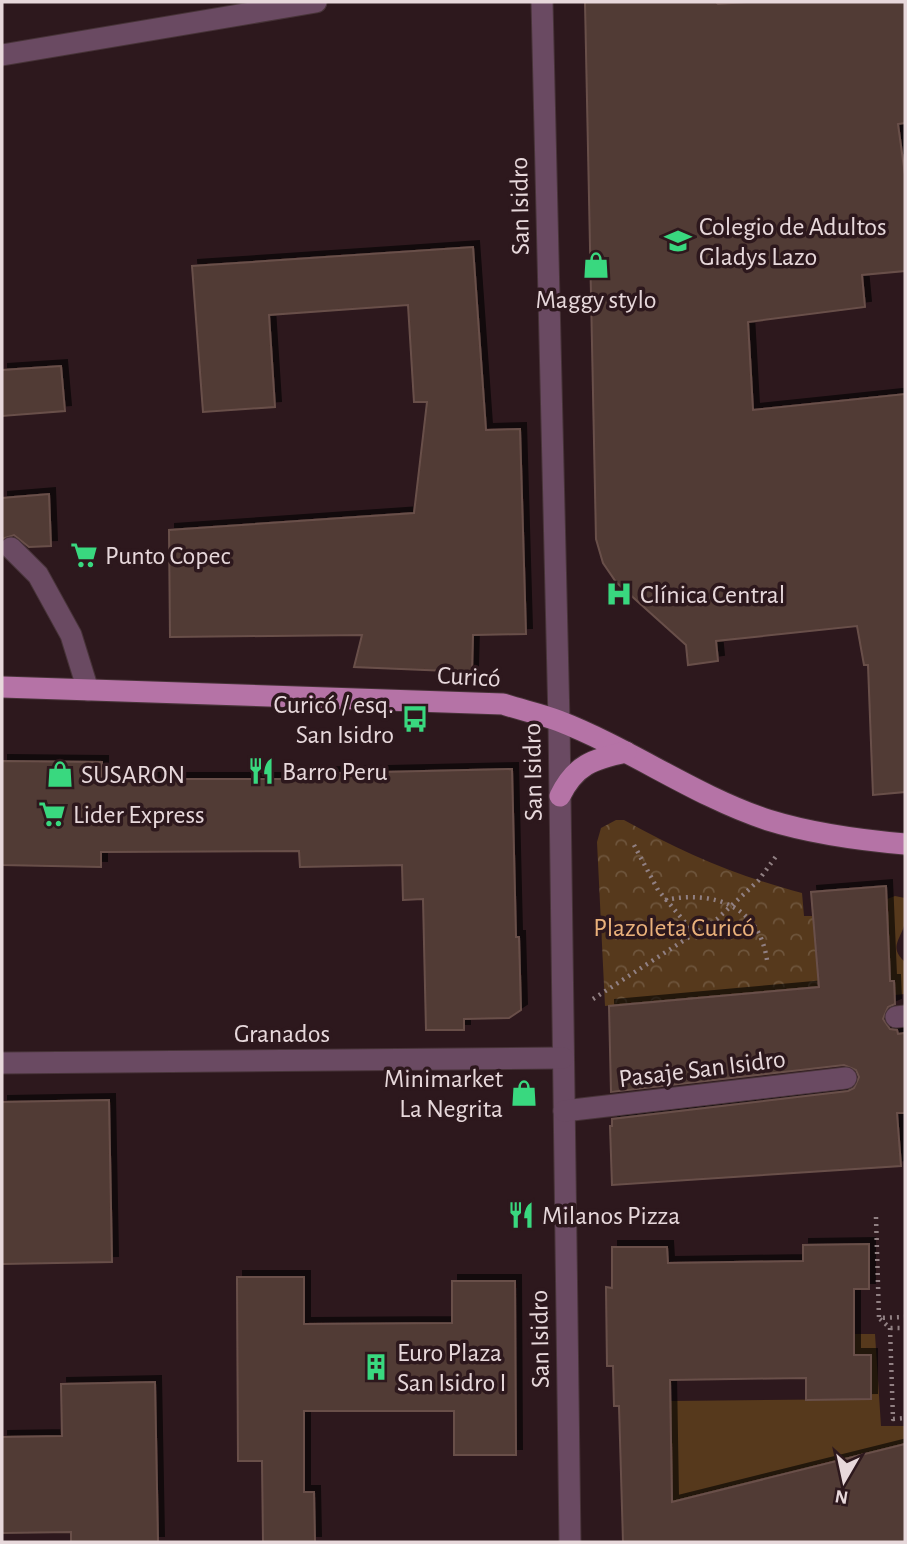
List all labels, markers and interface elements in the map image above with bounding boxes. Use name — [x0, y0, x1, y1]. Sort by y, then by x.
street label: San Isidro — [506, 157, 534, 255]
place label: Colegio de Adultos Gladys Lazo — [699, 214, 887, 270]
school or university icon: Colegio de Adultos Gladys Lazo — [663, 226, 693, 256]
shop icon: Maggy stylo — [581, 250, 611, 280]
place label: Maggy stylo — [535, 287, 657, 313]
supermarket icon: Punto Copec — [69, 540, 99, 570]
place label: Punto Copec — [105, 543, 231, 569]
hospital icon: Clínica Central — [604, 579, 634, 609]
place label: Clínica Central — [640, 582, 785, 608]
street label: Curicó — [436, 662, 501, 692]
place label: Curicó / esq. San Isidro — [273, 692, 394, 748]
bus stop icon: Curicó / esq. San Isidro — [400, 704, 430, 734]
street label: San Isidro — [519, 723, 547, 821]
restaurant icon: Barro Peru — [246, 756, 276, 786]
shop icon: SUSARON — [45, 759, 75, 789]
place label: Barro Peru — [282, 759, 388, 785]
place label: SUSARON — [81, 762, 185, 788]
supermarket icon: Lider Express — [37, 799, 67, 829]
place label: Lider Express — [73, 802, 205, 828]
park label: Plazoleta Curicó — [593, 915, 755, 941]
street label: Granados — [234, 1021, 330, 1047]
street label: Pasaje San Isidro — [617, 1046, 787, 1092]
place label: Minimarket La Negrita — [384, 1066, 503, 1122]
shop icon: Minimarket La Negrita — [509, 1078, 539, 1108]
restaurant icon: Milanos Pizza — [506, 1200, 536, 1230]
place label: Milanos Pizza — [542, 1203, 680, 1229]
street label: San Isidro — [526, 1290, 554, 1388]
place label: Euro Plaza San Isidro I — [397, 1340, 506, 1396]
building icon: Euro Plaza San Isidro I — [361, 1352, 391, 1382]
north arrow — [809, 1446, 879, 1516]
text: N — [834, 1486, 850, 1507]

